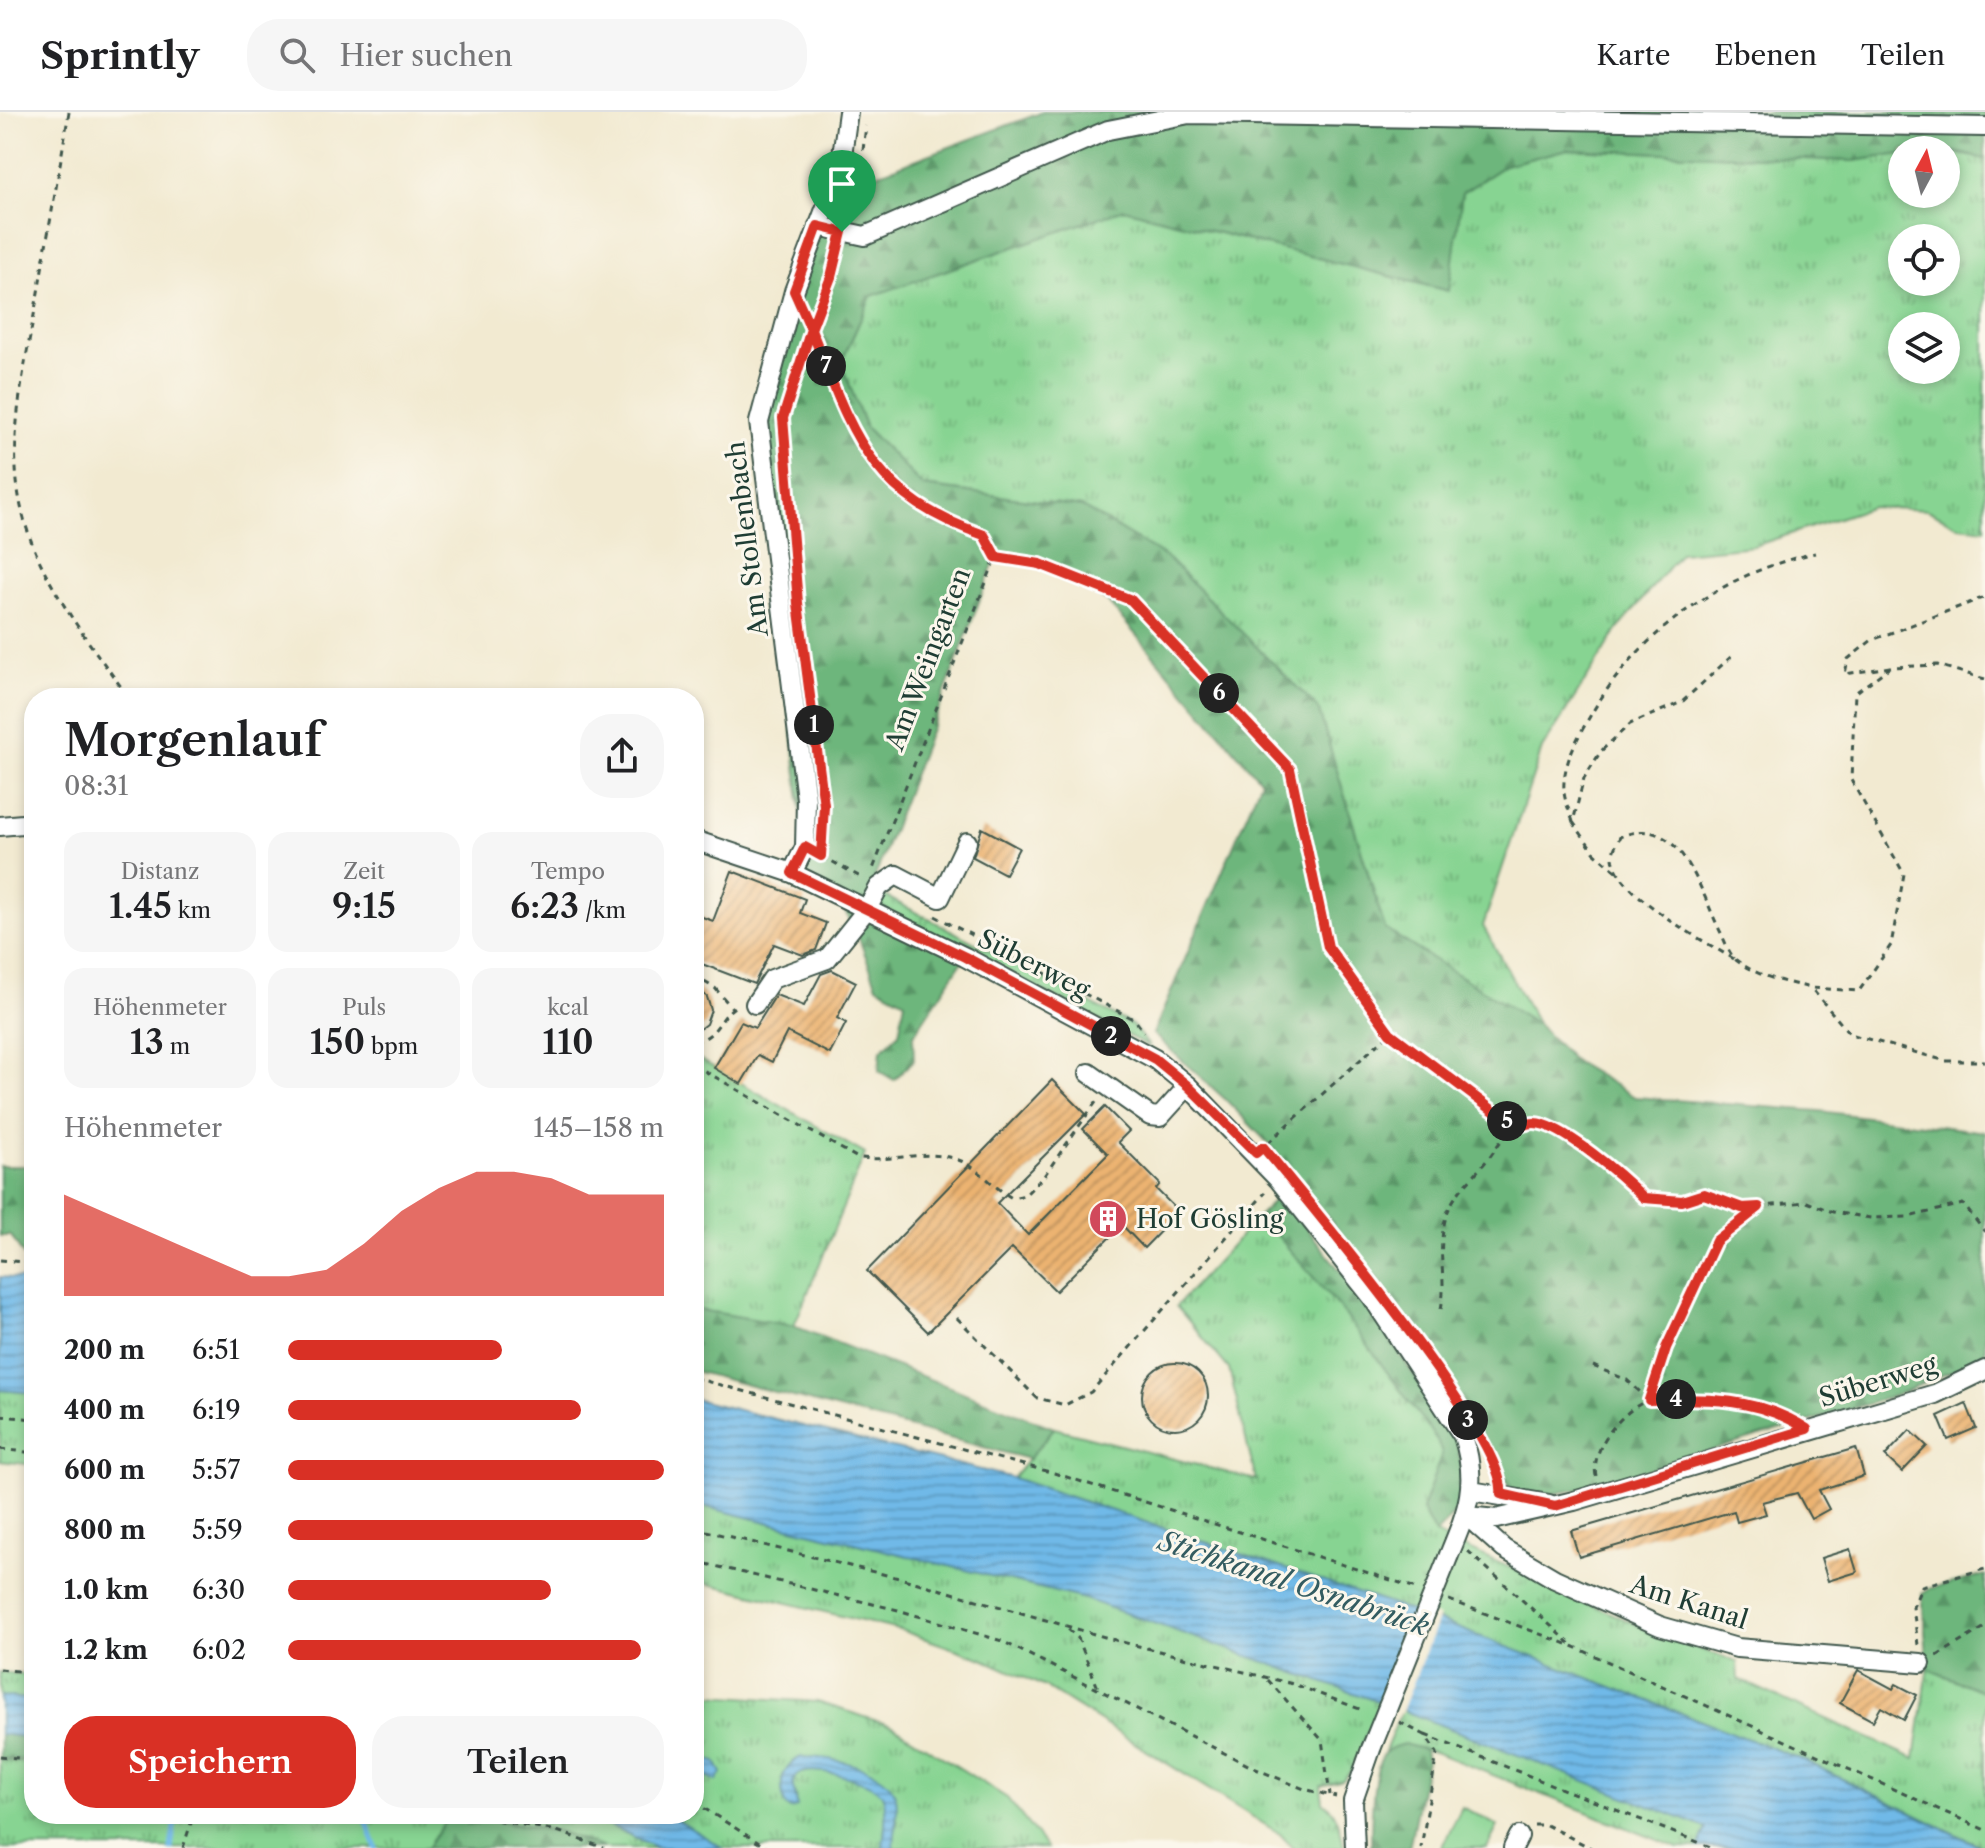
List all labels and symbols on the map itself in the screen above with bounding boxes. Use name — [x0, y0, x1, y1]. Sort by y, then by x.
north arrow — [1888, 136, 1960, 208]
pin — [808, 150, 876, 232]
pin: 7 — [806, 346, 846, 386]
street label: Am Stollenbach — [719, 439, 775, 640]
street label: Am Weingarten — [878, 563, 977, 756]
pin: 6 — [1199, 673, 1239, 713]
pin: 1 — [794, 705, 834, 745]
street label: Süberweg — [973, 922, 1096, 1006]
pin: 2 — [1091, 1016, 1131, 1056]
pin: 5 — [1487, 1101, 1527, 1141]
building icon: Hof Gösling — [1087, 1198, 1129, 1240]
place label: Hof Gösling — [1136, 1203, 1284, 1235]
street label: Süberweg — [1815, 1348, 1941, 1414]
pin: 4 — [1656, 1379, 1696, 1419]
pin: 3 — [1448, 1400, 1488, 1440]
water label: Stichkanal Osnabrück — [1153, 1523, 1434, 1643]
street label: Am Kanal — [1625, 1568, 1752, 1636]

